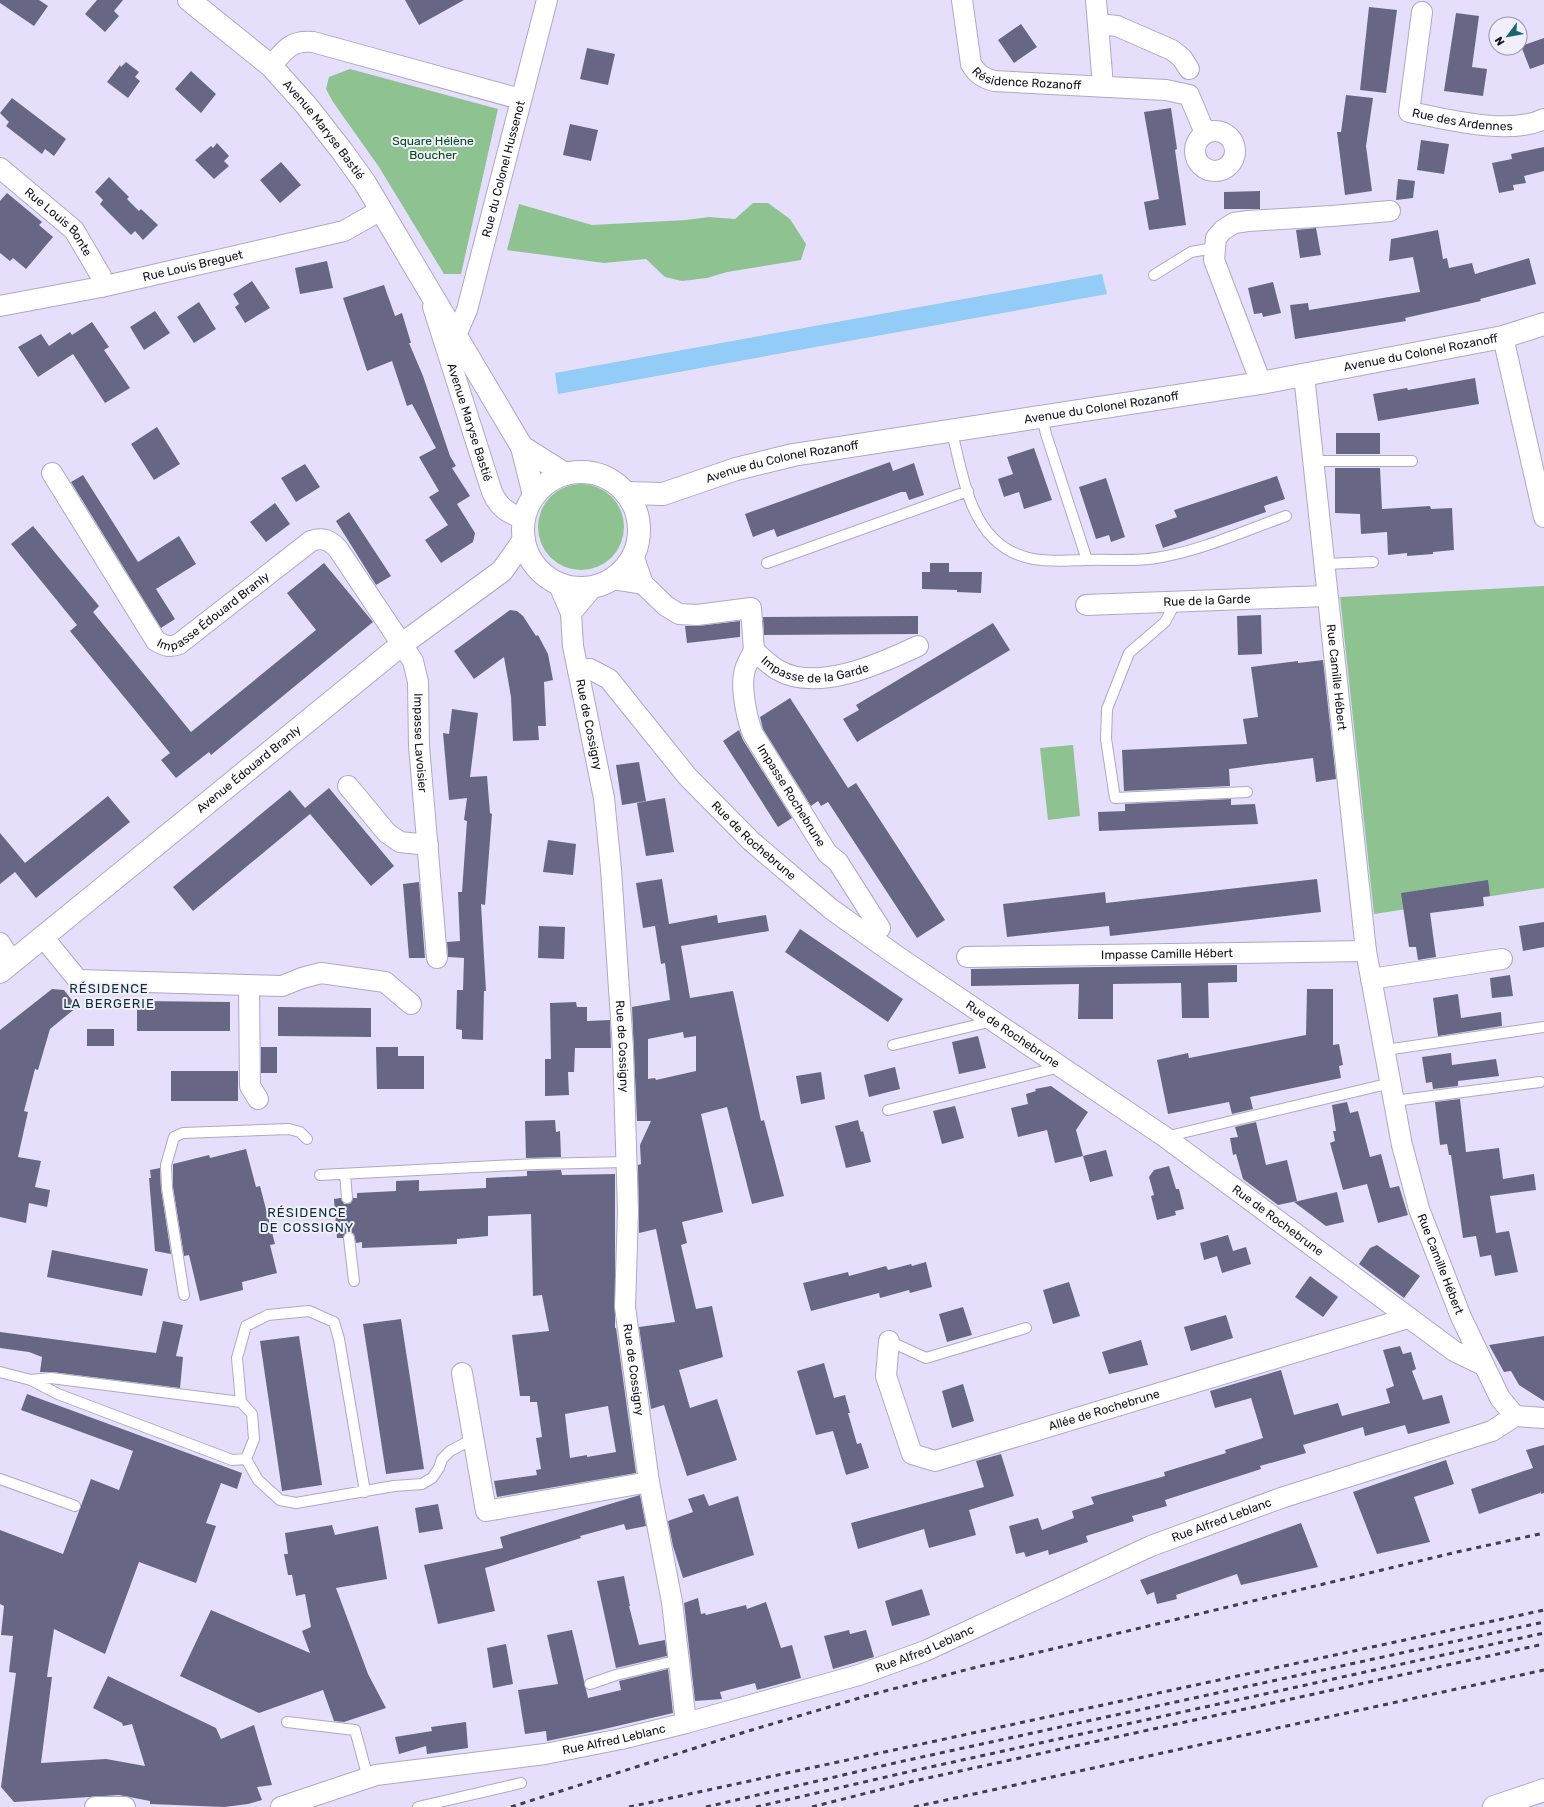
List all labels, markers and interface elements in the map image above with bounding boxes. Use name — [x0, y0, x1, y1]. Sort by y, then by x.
north arrow — [1488, 16, 1528, 56]
text: N — [1492, 34, 1508, 48]
street label: Résidence Rozanoff — [969, 64, 1082, 93]
street label: Avenue Maryse Bastié — [280, 77, 367, 182]
street label: Rue du Colonel Hussenot — [479, 99, 528, 239]
street label: Rue des Ardennes — [1411, 106, 1513, 133]
park label: Square Hélène Boucher — [392, 134, 474, 162]
street label: Rue Louis Bonte — [22, 185, 95, 259]
street label: Rue Louis Breguet — [141, 247, 245, 284]
street label: Avenue du Colonel Rozanoff — [1342, 331, 1500, 374]
street label: Avenue Maryse Bastié — [444, 361, 495, 483]
street label: Avenue du Colonel Rozanoff — [1023, 389, 1181, 426]
street label: Avenue du Colonel Rozanoff — [704, 438, 860, 486]
street label: Impasse Édouard Branly — [155, 569, 272, 654]
street label: Rue de la Garde — [1163, 592, 1251, 609]
street label: Rue Camille Hébert — [1324, 623, 1349, 731]
street label: Impasse de la Garde — [758, 653, 871, 685]
street label: Rue de Cossigny — [573, 678, 605, 772]
street label: Impasse Lavoisier — [411, 693, 430, 794]
street label: Avenue Édouard Branly — [194, 722, 304, 816]
street label: Impasse Rochebrune — [754, 742, 829, 850]
street label: Rue de Rochebrune — [709, 798, 799, 883]
street label: Impasse Camille Hébert — [1101, 946, 1233, 962]
district label: RÉSIDENCE LA BERGERIE — [63, 981, 155, 1011]
street label: Rue de Rochebrune — [963, 998, 1063, 1071]
street label: Rue de Cossigny — [613, 1000, 631, 1093]
street label: Rue de Rochebrune — [1229, 1182, 1326, 1259]
district label: RÉSIDENCE DE COSSIGNY — [260, 1205, 354, 1235]
street label: Rue Camille Hébert — [1415, 1212, 1466, 1317]
street label: Rue de Cossigny — [620, 1323, 647, 1417]
street label: Allée de Rochebrune — [1047, 1386, 1162, 1433]
street label: Rue Alfred Leblanc — [1170, 1495, 1274, 1545]
street label: Rue Alfred Leblanc — [873, 1622, 976, 1675]
street label: Rue Alfred Leblanc — [561, 1721, 667, 1757]

